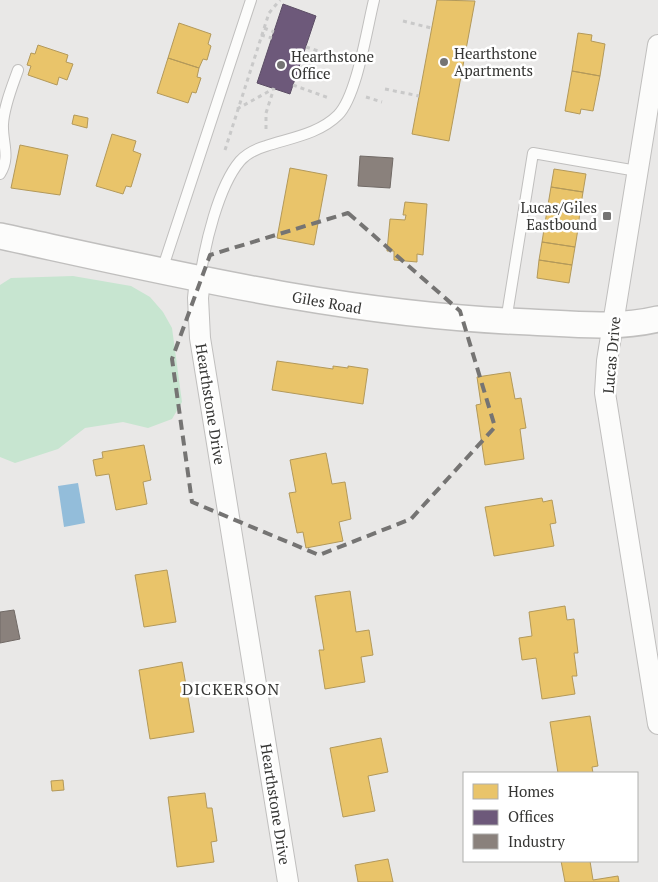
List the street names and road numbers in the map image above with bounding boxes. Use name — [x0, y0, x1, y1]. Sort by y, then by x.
street label: Giles Road — [291, 286, 363, 318]
street label: Lucas Drive — [598, 316, 624, 394]
street label: Hearthstone Drive — [192, 342, 230, 466]
street label: Hearthstone Drive — [257, 742, 295, 866]

